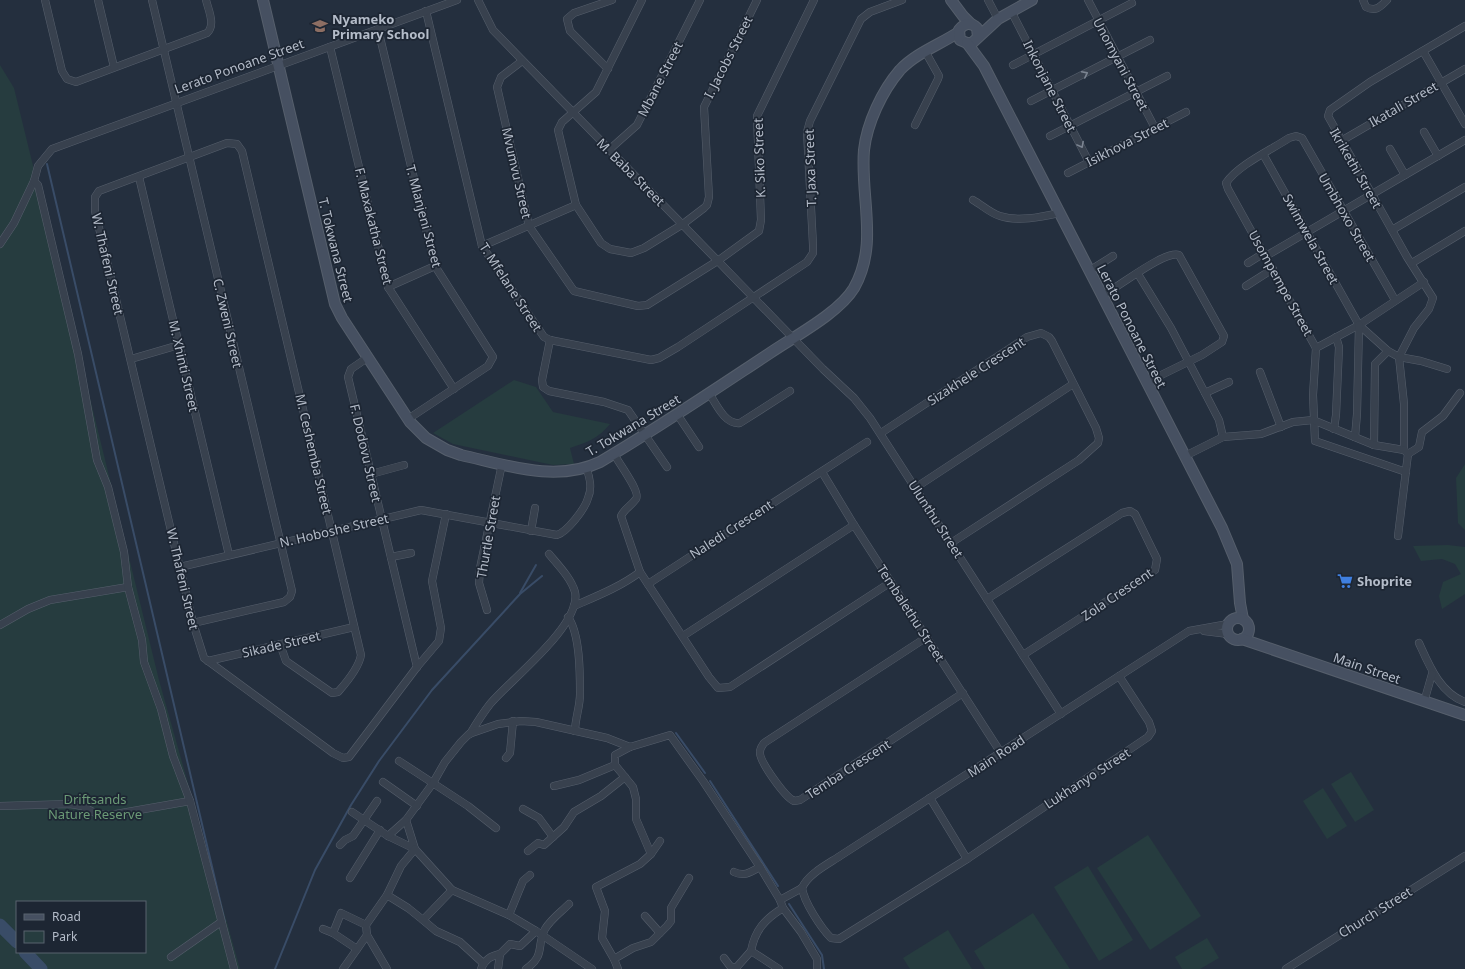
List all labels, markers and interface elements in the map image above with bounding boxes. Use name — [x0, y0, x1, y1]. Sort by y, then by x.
place label: Nyameko Primary School — [332, 10, 429, 43]
street label: I. Jacobs Street — [700, 12, 757, 101]
street label: Unomyani Street — [1089, 15, 1153, 114]
school or university icon: Nyameko Primary School — [311, 17, 329, 35]
street label: Lerato Ponoane Street — [172, 34, 306, 98]
street label: Inkonjane Street — [1019, 37, 1081, 135]
street label: Mbane Street — [633, 38, 687, 120]
one-way arrow — [1080, 71, 1088, 78]
street label: Ikatali Street — [1365, 77, 1441, 131]
street label: Isikhova Street — [1083, 113, 1172, 170]
street label: K. Siko Street — [749, 117, 769, 198]
street label: Ikrikethi Street — [1326, 124, 1386, 212]
street label: Mvumvu Street — [498, 126, 536, 221]
street label: T. Jaxa Street — [800, 128, 820, 207]
street label: M. Baba Street — [593, 134, 669, 210]
one-way arrow — [1076, 141, 1083, 148]
street label: T. Mlanjeni Street — [402, 163, 446, 270]
street label: F. Maxakatha Street — [351, 166, 397, 287]
street label: Umbhoxo Street — [1314, 169, 1380, 265]
street label: Swimwela Street — [1279, 191, 1343, 288]
street label: T. Tokwana Street — [314, 196, 358, 304]
street label: W. Thafeni Street — [88, 211, 129, 317]
street label: Usompempe Street — [1244, 227, 1318, 339]
street label: T. Mfelane Street — [476, 239, 547, 335]
street label: Lerato Ponoane Street — [1093, 261, 1171, 391]
street label: C. Zweni Street — [209, 277, 247, 370]
street label: M. Xhinti Street — [165, 318, 203, 414]
street label: Sizakhele Crescent — [924, 332, 1029, 409]
street label: T. Tokwana Street — [583, 390, 684, 460]
street label: M. Ceshemba Street — [291, 392, 337, 516]
street label: F. Dodovu Street — [346, 402, 386, 504]
street label: Ulunthu Street — [904, 477, 968, 562]
street label: Thurtle Street — [472, 494, 504, 580]
street label: Naledi Crescent — [686, 495, 776, 563]
street label: N. Hoboshe Street — [278, 509, 391, 551]
street label: W. Thafeni Street — [163, 526, 204, 632]
street label: Tembalethu Street — [873, 561, 949, 665]
street label: Zola Crescent — [1078, 563, 1156, 625]
supermarket icon: Shoprite — [1336, 572, 1354, 590]
place label: Shoprite — [1357, 572, 1412, 590]
street label: Sikade Street — [240, 626, 322, 662]
street label: Main Street — [1331, 648, 1403, 688]
street label: Main Road — [964, 731, 1028, 781]
street label: Temba Crescent — [802, 735, 894, 803]
street label: Lukhanyo Street — [1040, 743, 1134, 813]
park label: Driftsands Nature Reserve — [48, 790, 142, 823]
street label: Church Street — [1335, 882, 1415, 942]
legend — [16, 901, 146, 953]
text: Road — [52, 908, 81, 925]
text: Park — [52, 928, 78, 945]

